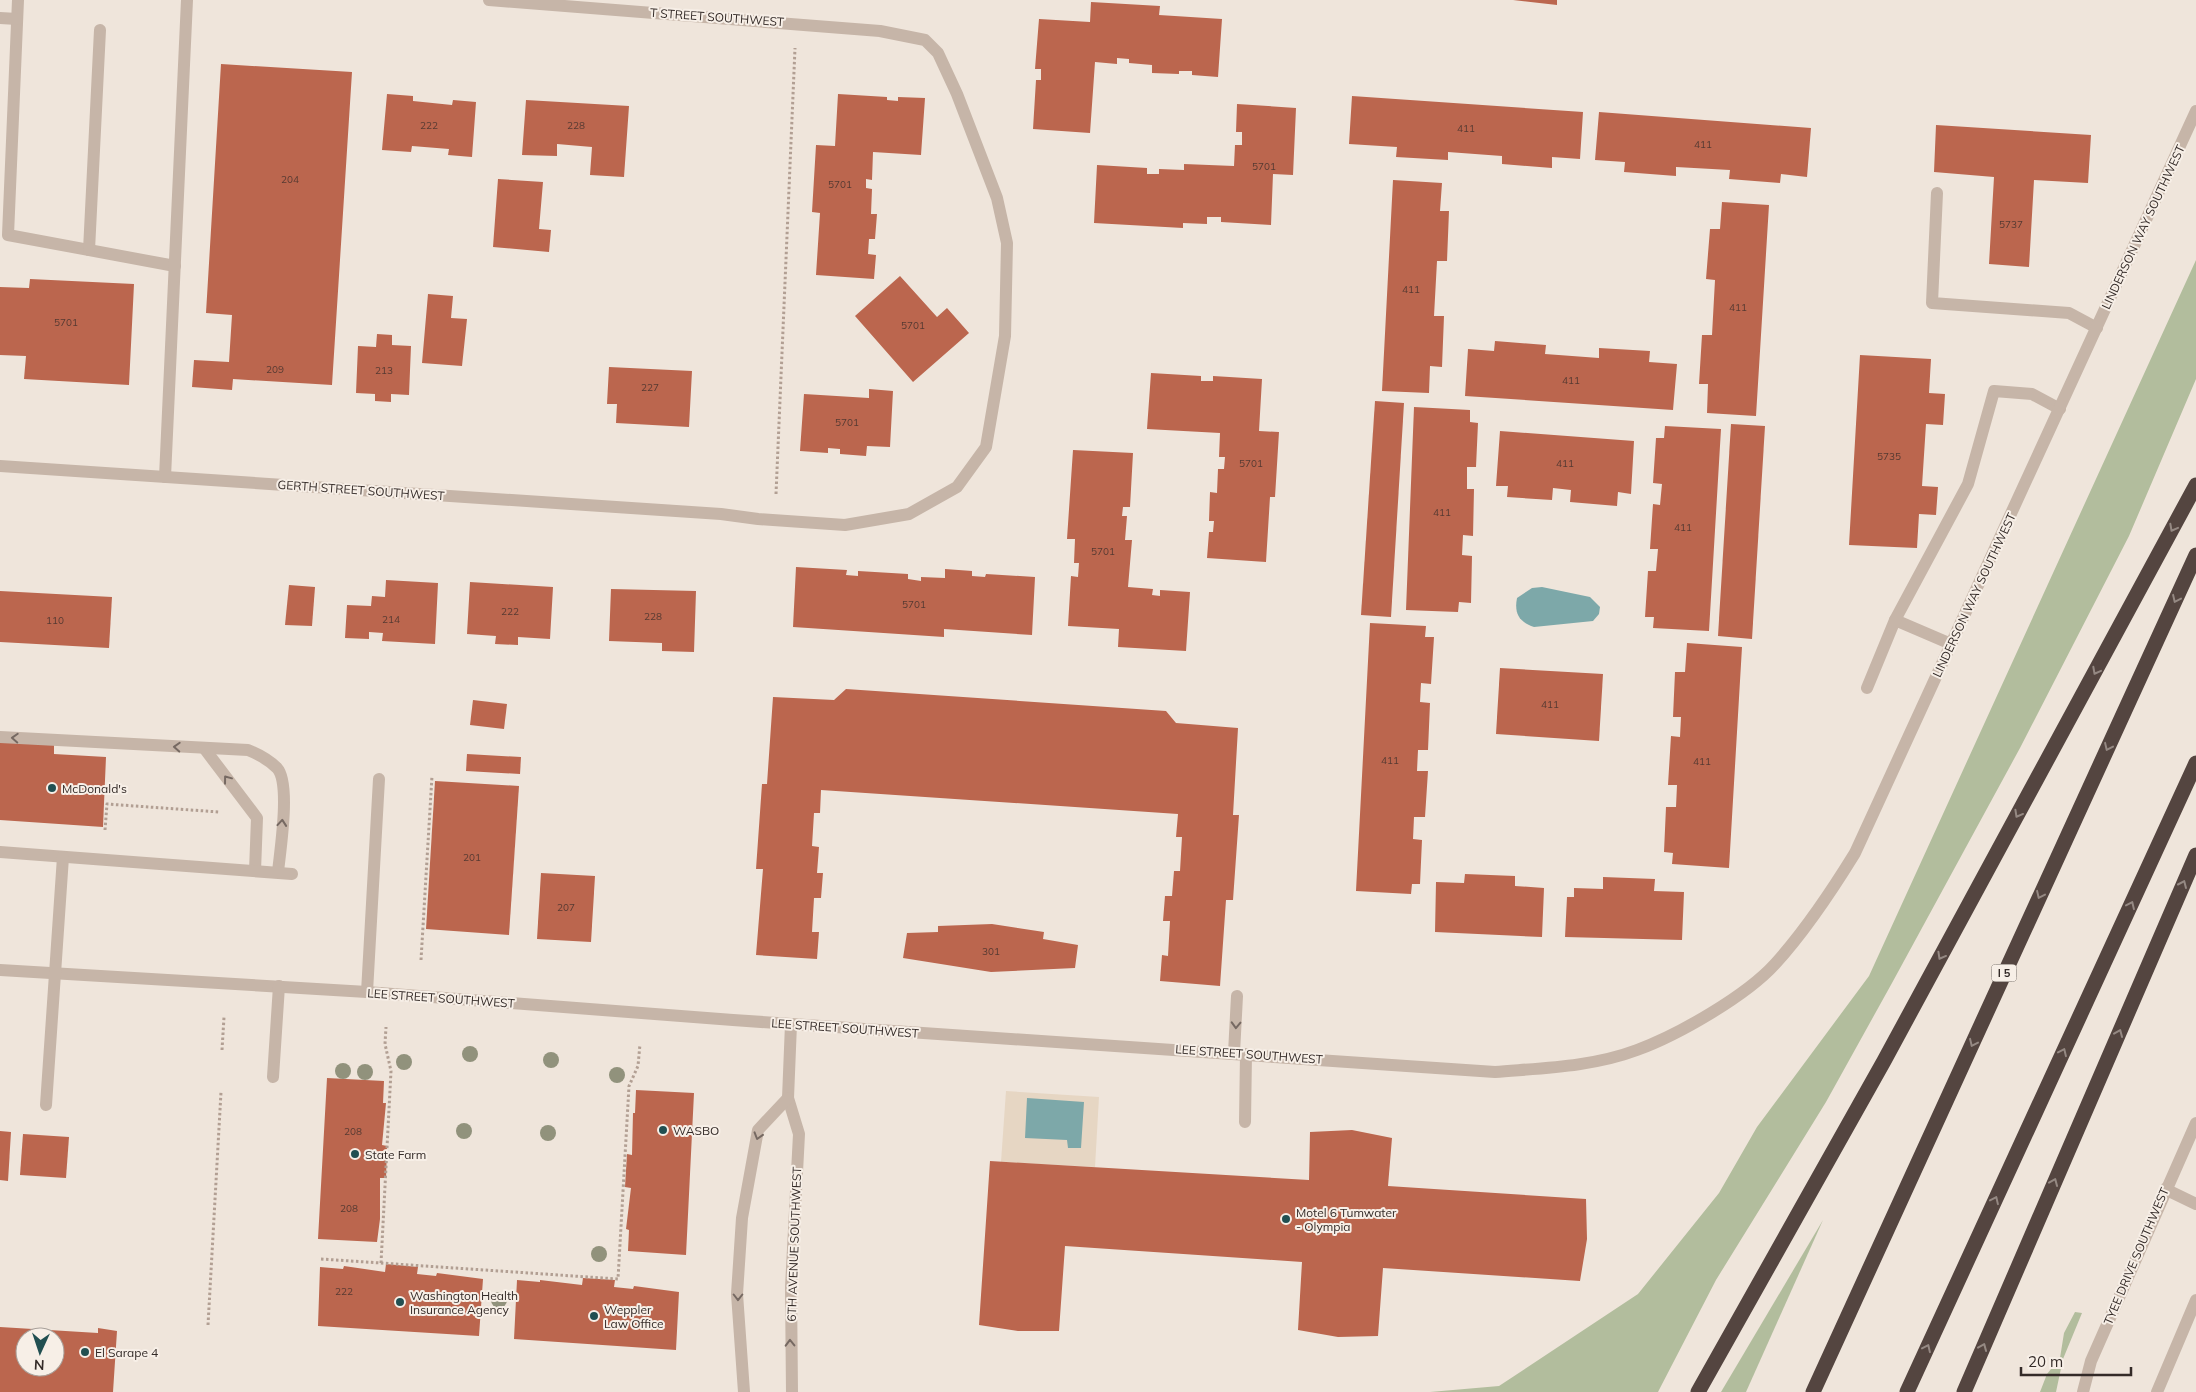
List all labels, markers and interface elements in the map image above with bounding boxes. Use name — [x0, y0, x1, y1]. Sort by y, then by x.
street label: T STREET SOUTHWEST — [649, 5, 785, 29]
house number: 222 — [420, 119, 438, 132]
house number: 228 — [567, 119, 585, 132]
house number: 411 — [1457, 122, 1475, 135]
house number: 411 — [1694, 138, 1712, 151]
street label: LINDERSON WAY SOUTHWEST — [2098, 142, 2188, 312]
house number: 5701 — [1252, 160, 1276, 173]
house number: 204 — [281, 173, 299, 186]
house number: 5701 — [828, 178, 852, 191]
house number: 5737 — [1999, 218, 2023, 231]
house number: 411 — [1402, 283, 1420, 296]
house number: 411 — [1729, 301, 1747, 314]
house number: 5701 — [54, 316, 78, 329]
house number: 5701 — [901, 319, 925, 332]
house number: 209 — [266, 363, 284, 376]
house number: 213 — [375, 364, 393, 377]
house number: 411 — [1562, 374, 1580, 387]
house number: 227 — [641, 381, 659, 394]
house number: 5701 — [835, 416, 859, 429]
house number: 5735 — [1877, 450, 1901, 463]
house number: 5701 — [1239, 457, 1263, 470]
house number: 411 — [1556, 457, 1574, 470]
street label: GERTH STREET SOUTHWEST — [277, 477, 446, 503]
house number: 411 — [1433, 506, 1451, 519]
street label: LINDERSON WAY SOUTHWEST — [1929, 510, 2019, 680]
house number: 411 — [1674, 521, 1692, 534]
one-way arrow — [2169, 522, 2179, 531]
house number: 5701 — [1091, 545, 1115, 558]
one-way arrow — [2171, 594, 2182, 603]
house number: 5701 — [902, 598, 926, 611]
house number: 222 — [501, 605, 519, 618]
house number: 228 — [644, 610, 662, 623]
house number: 214 — [382, 613, 400, 626]
house number: 110 — [46, 614, 64, 627]
one-way arrow — [2092, 666, 2102, 675]
house number: 411 — [1541, 698, 1559, 711]
one-way arrow — [10, 732, 18, 743]
one-way arrow — [173, 741, 181, 752]
one-way arrow — [2104, 742, 2114, 751]
house number: 411 — [1381, 754, 1399, 767]
house number: 411 — [1693, 755, 1711, 768]
one-way arrow — [225, 776, 233, 785]
place label: McDonald's — [62, 781, 127, 796]
marker: McDonald's — [46, 782, 58, 794]
one-way arrow — [2015, 808, 2025, 817]
one-way arrow — [277, 819, 288, 827]
house number: 201 — [463, 851, 481, 864]
one-way arrow — [2177, 880, 2188, 889]
one-way arrow — [2036, 890, 2047, 899]
house number: 207 — [557, 901, 575, 914]
one-way arrow — [2124, 901, 2135, 910]
house number: 301 — [982, 945, 1000, 958]
one-way arrow — [1937, 951, 1947, 960]
road number: I 5 — [1992, 964, 2016, 981]
street label: LEE STREET SOUTHWEST — [367, 985, 516, 1011]
street label: LEE STREET SOUTHWEST — [771, 1015, 920, 1041]
one-way arrow — [1230, 1021, 1241, 1029]
one-way arrow — [2112, 1029, 2123, 1038]
one-way arrow — [1968, 1038, 1979, 1047]
street label: LEE STREET SOUTHWEST — [1175, 1041, 1324, 1067]
one-way arrow — [2057, 1048, 2067, 1057]
place label: WASBO — [673, 1123, 719, 1138]
marker: WASBO — [657, 1124, 669, 1136]
house number: 208 — [344, 1125, 362, 1138]
one-way arrow — [754, 1131, 764, 1140]
place label: State Farm — [365, 1147, 426, 1162]
marker: State Farm — [349, 1148, 361, 1160]
street label: 6TH AVENUE SOUTHWEST — [784, 1166, 804, 1322]
one-way arrow — [2048, 1178, 2059, 1187]
street label: TYEE DRIVE SOUTHWEST — [2100, 1184, 2172, 1327]
one-way arrow — [1989, 1196, 1999, 1205]
house number: 208 — [340, 1202, 358, 1215]
place label: Motel 6 Tumwater - Olympia — [1296, 1205, 1397, 1234]
marker: Motel 6 Tumwater - Olympia — [1280, 1213, 1292, 1225]
house number: 222 — [335, 1285, 353, 1298]
place label: Washington Health Insurance Agency — [410, 1288, 518, 1317]
one-way arrow — [733, 1293, 743, 1301]
marker: Washington Health Insurance Agency — [394, 1296, 406, 1308]
place label: Weppler Law Office — [604, 1302, 664, 1331]
marker: Weppler Law Office — [588, 1310, 600, 1322]
north arrow — [15, 1327, 65, 1377]
one-way arrow — [785, 1339, 796, 1347]
one-way arrow — [1977, 1343, 1988, 1352]
one-way arrow — [1921, 1344, 1932, 1353]
scale bar — [2021, 1344, 2131, 1376]
place label: El Sarape 4 — [95, 1345, 158, 1360]
marker: El Sarape 4 — [79, 1346, 91, 1358]
text: 20 m — [2028, 1352, 2063, 1371]
text: N — [34, 1356, 45, 1374]

